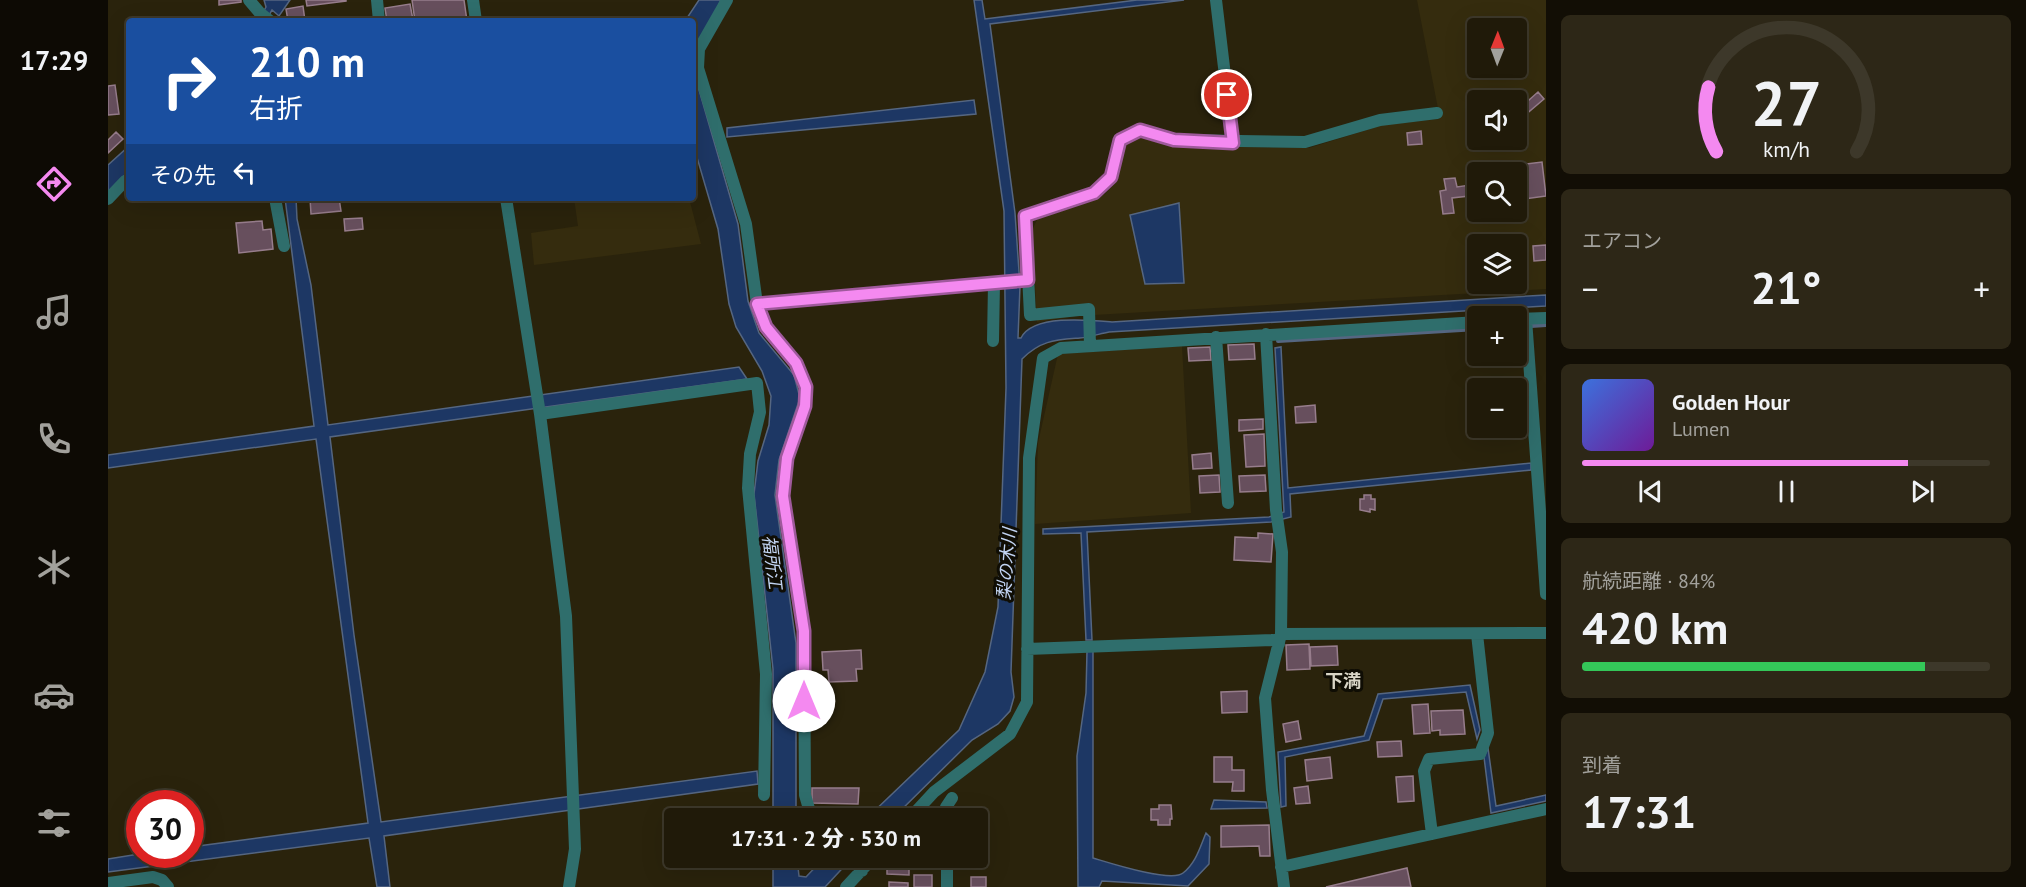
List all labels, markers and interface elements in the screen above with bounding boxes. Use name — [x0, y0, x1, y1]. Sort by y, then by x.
north arrow — [1467, 18, 1527, 78]
map controls — [1467, 18, 1527, 438]
text: 210 m — [249, 34, 365, 89]
icon: right — [150, 42, 228, 120]
text: 17:29 — [20, 43, 88, 77]
text: 27 — [1751, 62, 1821, 143]
pin — [1201, 69, 1252, 120]
icon: arrive — [1210, 78, 1243, 111]
button: sound — [1467, 90, 1527, 150]
text: 右折 — [249, 91, 303, 125]
text: km/h — [1762, 135, 1809, 163]
icon: left — [228, 156, 261, 189]
text: その先 — [150, 161, 216, 189]
button: search — [1467, 162, 1527, 222]
icon: directions — [33, 163, 75, 205]
text: エアコン — [1582, 228, 1662, 254]
button: layers — [1467, 234, 1527, 294]
text: 21° — [1751, 258, 1821, 316]
text: − — [1582, 267, 1599, 310]
text: + — [1973, 267, 1990, 310]
icon: music — [33, 291, 75, 333]
button: + — [1467, 306, 1527, 366]
button: − — [1467, 378, 1527, 438]
text: Golden Hour — [1672, 388, 1790, 416]
text: Lumen — [1672, 416, 1730, 442]
icon: phone — [33, 418, 75, 460]
icon: previous — [1634, 475, 1667, 508]
icon: pause — [1770, 475, 1803, 508]
icon: next — [1906, 475, 1939, 508]
water label: 梨の木川 — [992, 525, 1021, 601]
water label: 福所江 — [758, 534, 787, 592]
icon: climate — [33, 546, 75, 588]
text: 航続距離 · 84% — [1582, 568, 1715, 594]
text: 420 km — [1582, 598, 1728, 656]
position arrow — [772, 669, 836, 733]
district label: 下満 — [1325, 669, 1361, 692]
icon: car — [33, 674, 75, 716]
text: 到着 — [1582, 752, 1622, 778]
text: 17:31 — [1582, 782, 1696, 840]
speed limit sign: 30 — [126, 790, 204, 868]
icon: filters — [33, 802, 75, 844]
text: 17:31 · 2 分 · 530 m — [731, 824, 921, 852]

